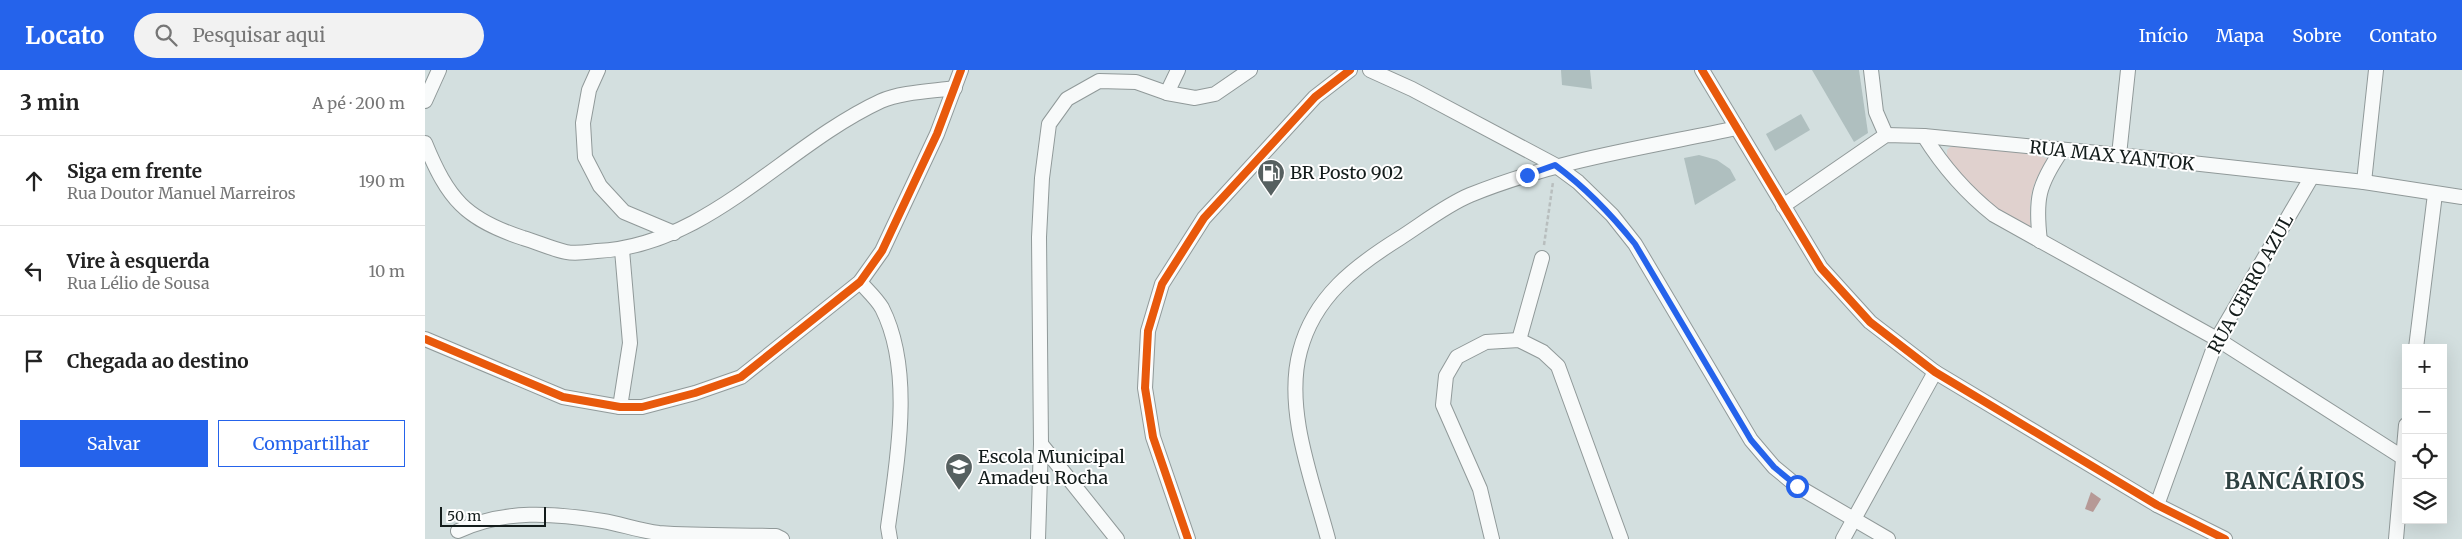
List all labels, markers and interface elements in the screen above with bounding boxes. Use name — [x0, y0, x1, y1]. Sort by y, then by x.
search box — [134, 13, 484, 58]
text: Locato — [25, 20, 104, 51]
icon: search — [152, 21, 180, 49]
text: Pesquisar aqui — [192, 23, 325, 47]
text: Início — [2139, 24, 2188, 47]
text: Mapa — [2216, 24, 2264, 47]
text: Sobre — [2292, 24, 2342, 47]
text: Contato — [2370, 24, 2437, 47]
text: 3 min — [20, 89, 79, 116]
text: A pé · 200 m — [312, 93, 405, 113]
street label: RUA MAX YANTOK — [2028, 135, 2196, 176]
fuel station icon: BR Posto 902 — [1256, 158, 1286, 197]
text: Siga em frente — [67, 159, 202, 183]
place label: BR Posto 902 — [1290, 161, 1403, 184]
route end — [1516, 164, 1539, 187]
icon: ahead — [20, 167, 48, 195]
text: 190 m — [359, 171, 405, 191]
text: Rua Doutor Manuel Marreiros — [67, 183, 296, 203]
street label: RUA CERRO AZUL — [2203, 210, 2298, 357]
text: Vire à esquerda — [67, 249, 210, 273]
icon: left — [20, 257, 48, 285]
text: 10 m — [368, 261, 405, 281]
text: Rua Lélio de Sousa — [67, 273, 210, 293]
map controls — [2402, 344, 2447, 524]
button: + — [2402, 344, 2447, 389]
icon: arrive — [20, 347, 48, 375]
text: Chegada ao destino — [67, 349, 249, 373]
button: − — [2402, 389, 2447, 434]
button: Salvar — [20, 420, 208, 467]
button: Compartilhar — [218, 420, 405, 467]
button: locate — [2402, 434, 2447, 479]
place label: Escola Municipal Amadeu Rocha — [977, 445, 1125, 489]
school or university icon: Escola Municipal Amadeu Rocha — [944, 452, 974, 491]
district label: BANCÁRIOS — [2224, 466, 2366, 495]
route start — [1786, 475, 1809, 498]
button: layers — [2402, 479, 2447, 524]
scale bar — [440, 504, 546, 527]
text: 50 m — [447, 507, 481, 525]

